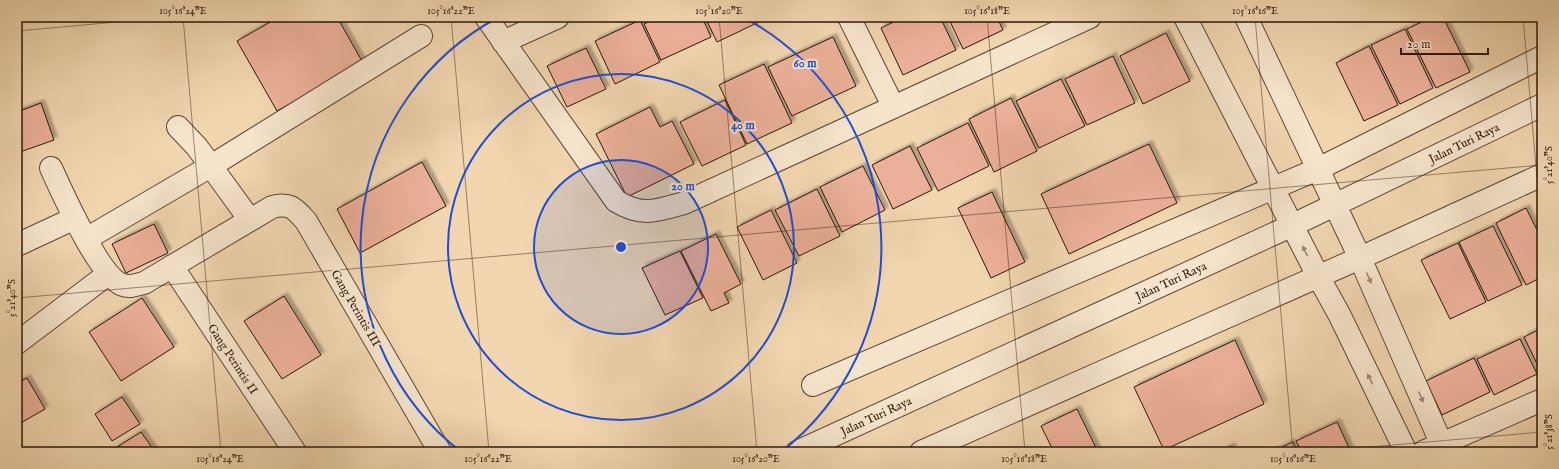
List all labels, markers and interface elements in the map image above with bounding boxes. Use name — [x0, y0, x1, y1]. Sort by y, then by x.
text: 105°16'24"E — [159, 5, 207, 18]
text: 105°16'22"E — [427, 5, 475, 18]
text: 105°16'20"E — [695, 5, 743, 18]
text: 105°16'18"E — [964, 5, 1010, 18]
text: 105°16'16"E — [1232, 5, 1278, 18]
scale bar — [1401, 30, 1488, 56]
text: 20 m — [1407, 37, 1430, 52]
text: 60 m — [794, 56, 817, 71]
text: 40 m — [731, 118, 756, 133]
street label: Jalan Turi Raya — [1425, 120, 1503, 169]
text: 5°21'40"S — [1543, 146, 1556, 184]
text: 20 m — [671, 179, 695, 194]
centre of rings — [614, 240, 628, 254]
one-way arrow — [1302, 245, 1308, 257]
street label: Jalan Turi Raya — [1132, 258, 1210, 306]
street label: Gang Perintis III — [328, 267, 384, 349]
one-way arrow — [1366, 272, 1373, 284]
text: 5°21'40"S — [6, 279, 19, 317]
street label: Gang Perintis II — [204, 321, 261, 397]
one-way arrow — [1367, 373, 1373, 385]
one-way arrow — [1418, 392, 1424, 403]
street label: Jalan Turi Raya — [837, 393, 915, 441]
text: 5°21'38"S — [1543, 414, 1556, 450]
text: 105°16'24"E — [196, 453, 244, 466]
text: 105°16'22"E — [464, 453, 512, 466]
text: 105°16'20"E — [732, 453, 780, 466]
text: 105°16'18"E — [1001, 453, 1047, 466]
text: 105°16'16"E — [1270, 453, 1316, 466]

